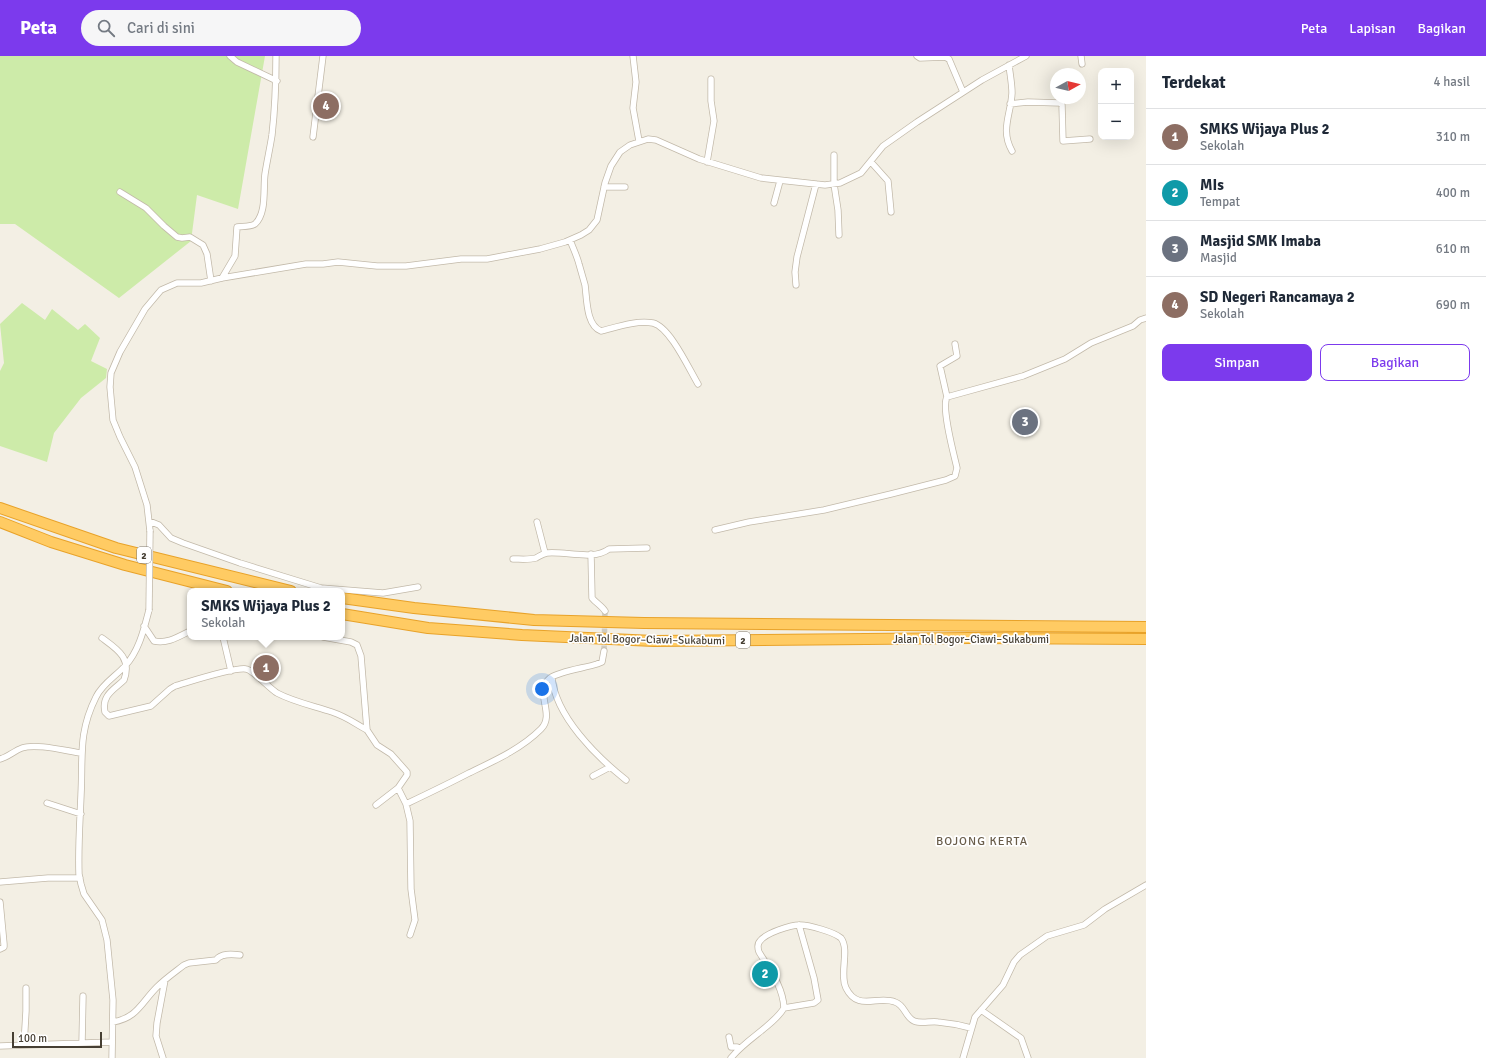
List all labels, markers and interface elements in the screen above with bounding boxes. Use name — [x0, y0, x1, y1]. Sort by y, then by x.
search box — [81, 10, 361, 46]
text: Peta — [20, 16, 57, 40]
icon: search — [95, 17, 117, 39]
text: Cari di sini — [127, 19, 195, 37]
text: Peta — [1301, 20, 1327, 37]
text: Lapisan — [1349, 20, 1396, 37]
text: Bagikan — [1418, 20, 1466, 37]
north arrow — [1050, 68, 1086, 104]
map controls — [1098, 68, 1134, 140]
button: + — [1098, 68, 1134, 104]
text: Terdekat — [1162, 72, 1226, 93]
text: 4 hasil — [1433, 74, 1470, 90]
pin: 4 — [313, 91, 339, 121]
button: − — [1098, 104, 1134, 140]
text: SMKS Wijaya Plus 2 — [1200, 120, 1330, 138]
text: 1 — [1171, 129, 1179, 145]
text: 310 m — [1436, 129, 1470, 145]
text: Sekolah — [1200, 138, 1244, 154]
text: MIs — [1200, 176, 1224, 194]
text: 2 — [1171, 185, 1179, 201]
text: 400 m — [1436, 185, 1470, 201]
text: Tempat — [1200, 194, 1240, 210]
text: Masjid SMK Imaba — [1200, 232, 1321, 250]
text: 3 — [1171, 241, 1179, 257]
text: 610 m — [1436, 241, 1470, 257]
text: Masjid — [1200, 250, 1237, 266]
text: SD Negeri Rancamaya 2 — [1200, 288, 1355, 306]
text: 4 — [1171, 297, 1179, 313]
text: 690 m — [1436, 297, 1470, 313]
text: Sekolah — [1200, 306, 1244, 322]
button: Simpan — [1162, 344, 1312, 381]
button: Bagikan — [1320, 344, 1470, 381]
pin: 3 — [1012, 407, 1038, 437]
road number: 2 — [137, 547, 151, 563]
popup — [187, 588, 345, 640]
text: SMKS Wijaya Plus 2 — [201, 597, 331, 615]
text: Sekolah — [201, 615, 245, 631]
street label: Jalan Tol Bogor–Ciawi–Sukabumi — [569, 632, 725, 647]
road number: 2 — [736, 632, 750, 648]
street label: Jalan Tol Bogor–Ciawi–Sukabumi — [893, 633, 1049, 646]
pin: 1 — [253, 653, 279, 683]
your location — [532, 679, 552, 699]
district label: BOJONG KERTA — [936, 834, 1028, 849]
pin: 2 — [752, 959, 778, 989]
scale bar — [12, 1030, 102, 1049]
text: 100 m — [18, 1032, 47, 1045]

